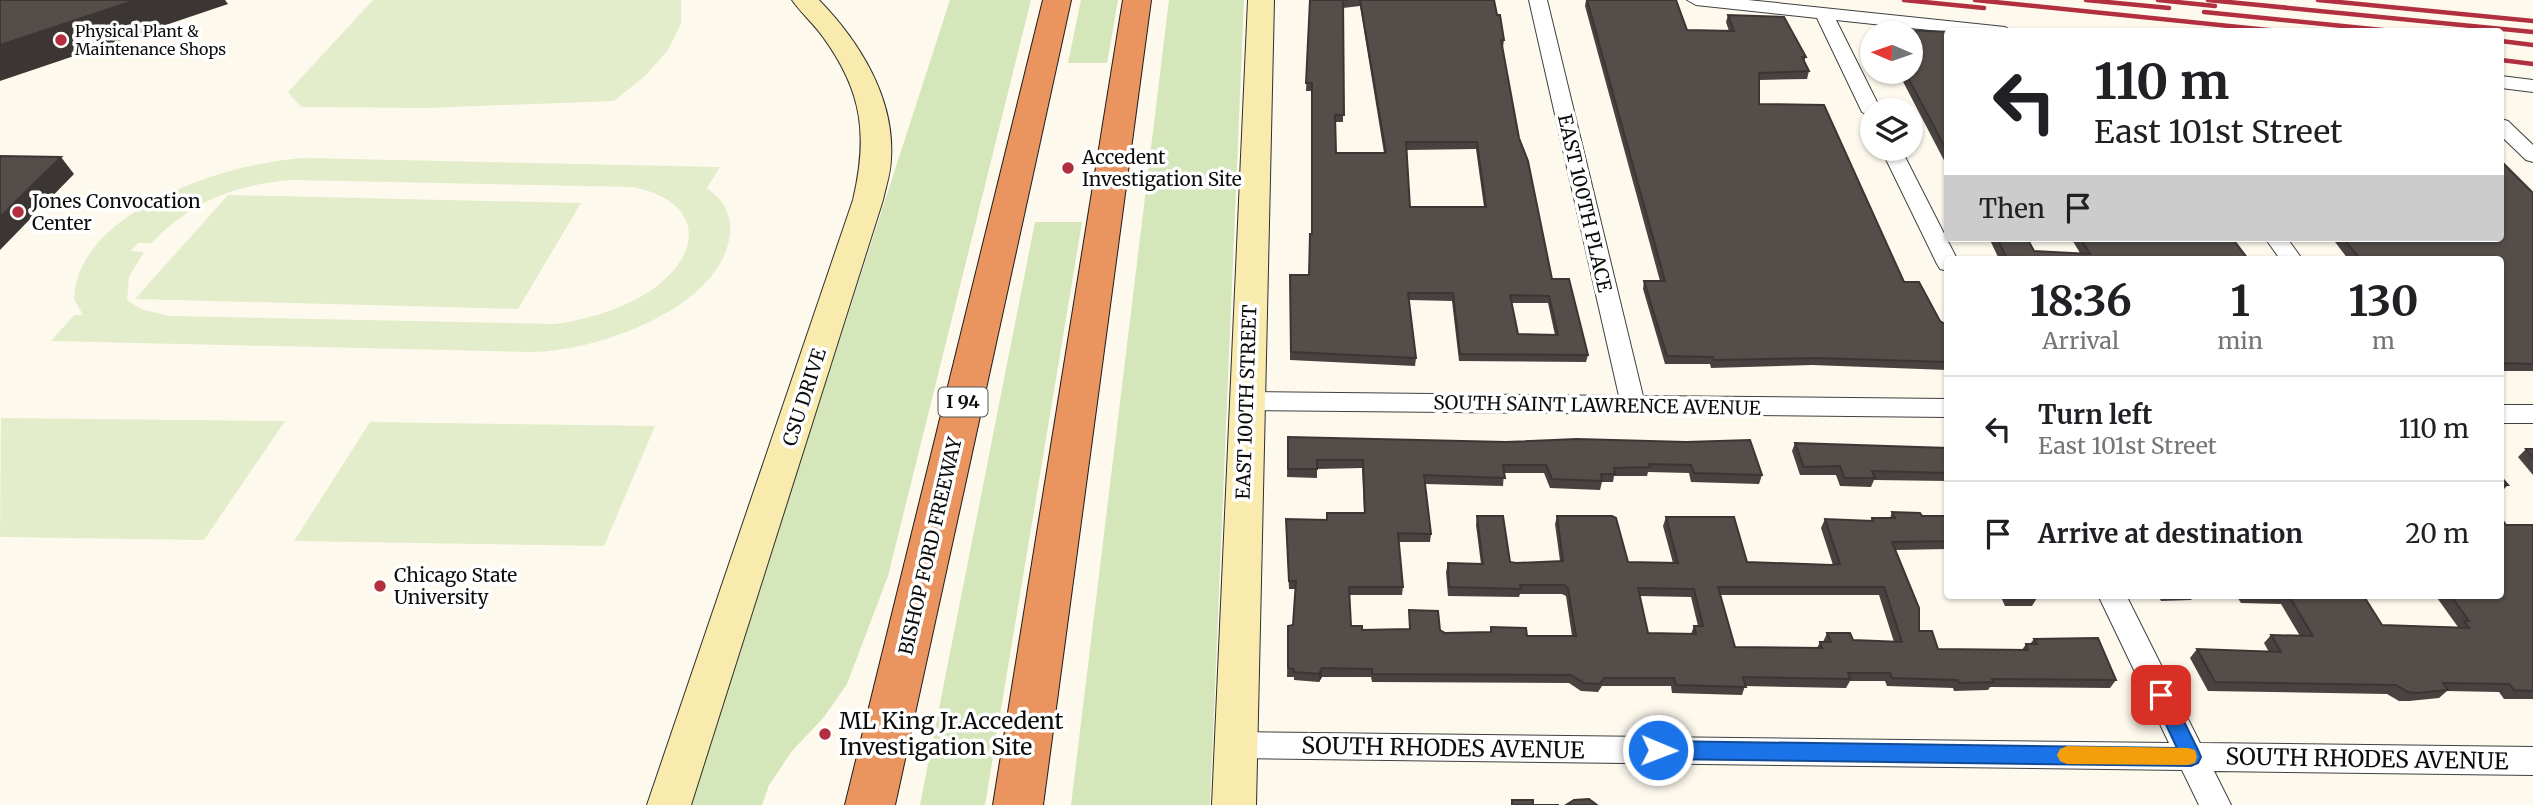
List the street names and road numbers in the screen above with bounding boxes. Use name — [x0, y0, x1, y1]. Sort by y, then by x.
street label: EAST 100TH PLACE — [1553, 112, 1617, 294]
street label: EAST 100TH STREET — [1231, 304, 1261, 500]
street label: CSU DRIVE — [777, 345, 831, 449]
road number: I 94 — [939, 388, 988, 416]
street label: SOUTH SAINT LAWRENCE AVENUE — [1433, 390, 1761, 420]
street label: BISHOP FORD FREEWAY — [893, 434, 967, 657]
street label: SOUTH RHODES AVENUE — [1301, 731, 1585, 764]
street label: SOUTH RHODES AVENUE — [2225, 742, 2509, 775]

